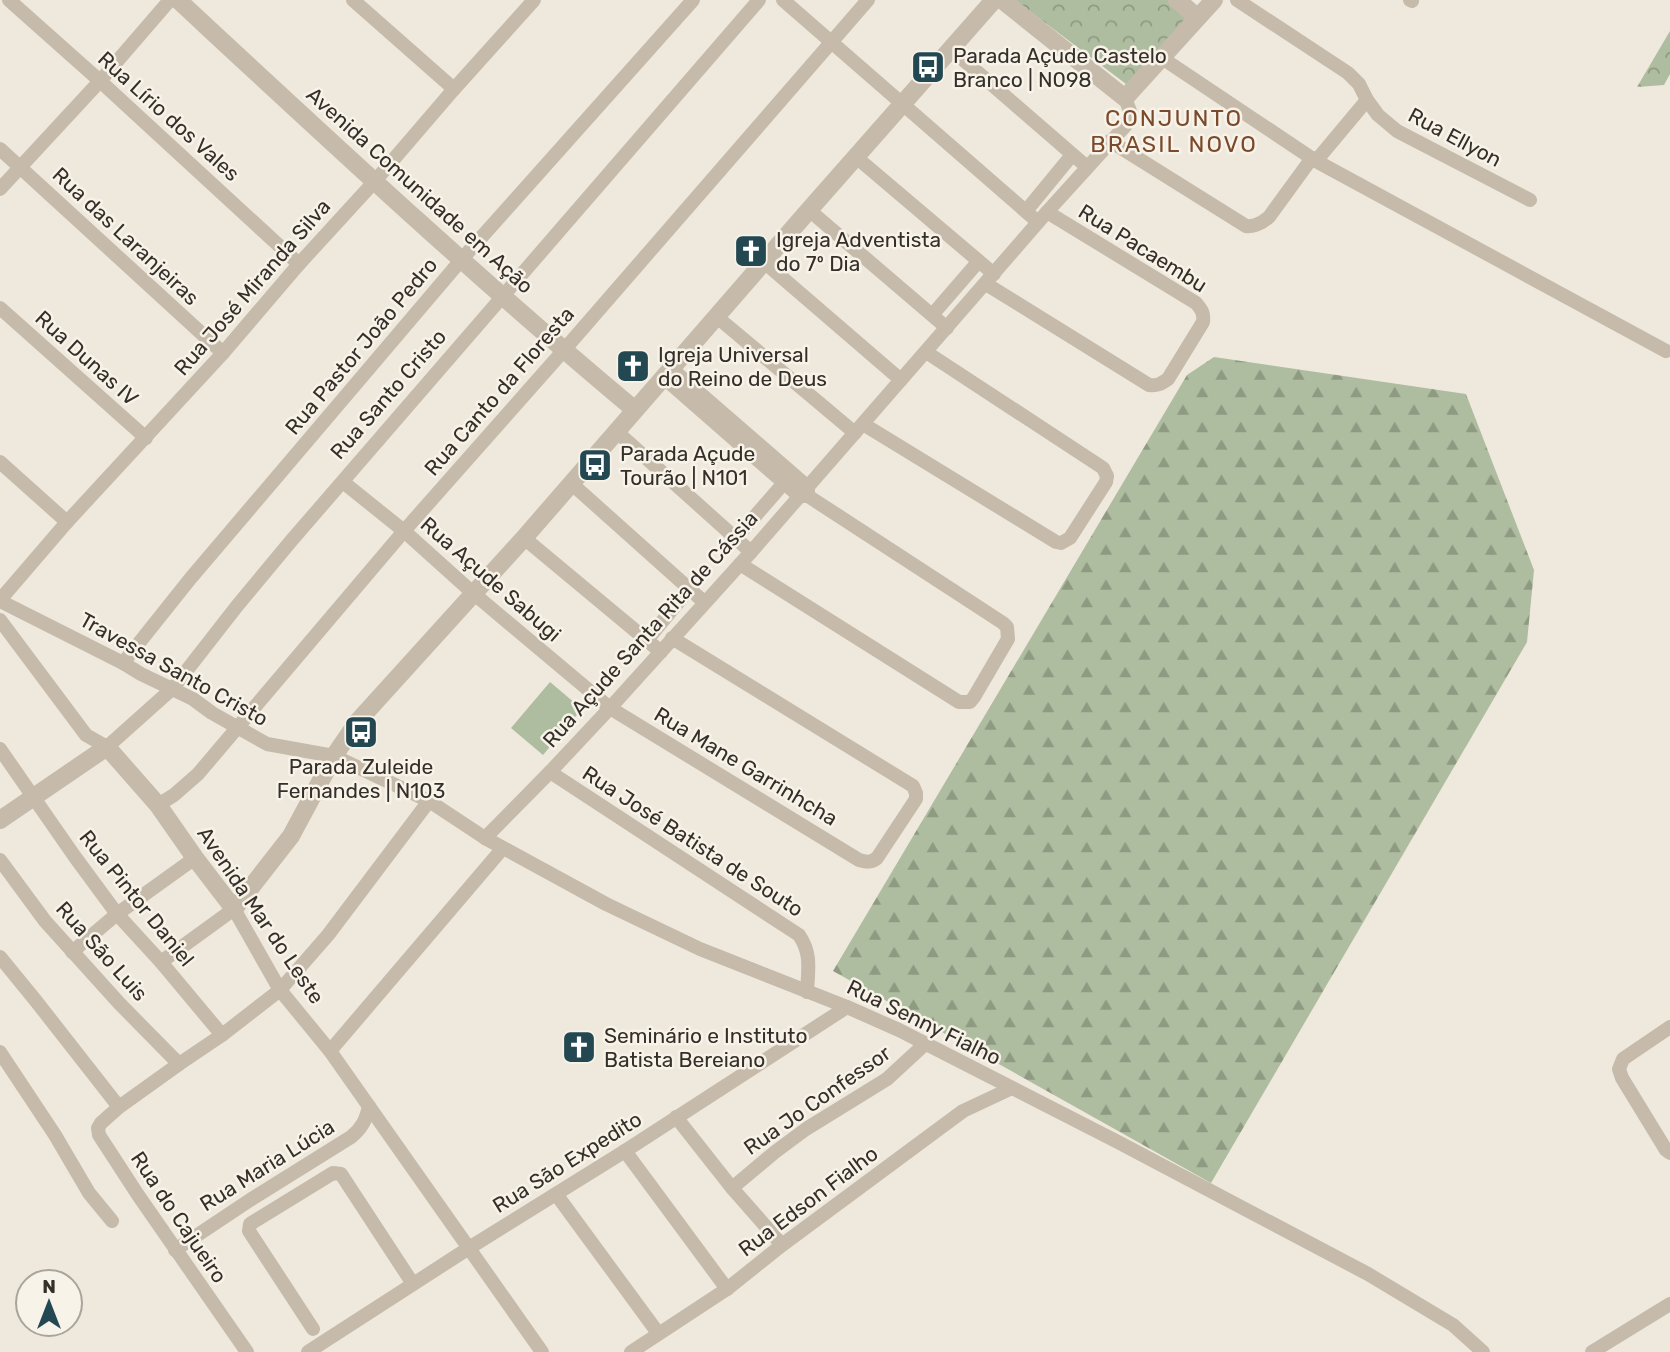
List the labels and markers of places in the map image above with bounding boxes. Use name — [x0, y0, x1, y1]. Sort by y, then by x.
place label: Parada Açude Castelo Branco | N098 — [953, 43, 1167, 92]
bus stop icon: Parada Açude Castelo Branco | N098 — [909, 48, 947, 86]
place label: Igreja Adventista do 7º Dia — [776, 227, 941, 276]
church icon: Igreja Adventista do 7º Dia — [732, 232, 770, 270]
place label: Igreja Universal do Reino de Deus — [658, 342, 827, 391]
church icon: Igreja Universal do Reino de Deus — [614, 347, 652, 385]
place label: Parada Açude Tourão | N101 — [620, 441, 755, 490]
bus stop icon: Parada Açude Tourão | N101 — [576, 446, 614, 484]
bus stop icon: Parada Zuleide Fernandes | N103 — [342, 713, 380, 751]
place label: Parada Zuleide Fernandes | N103 — [277, 754, 445, 803]
place label: Seminário e Instituto Batista Bereiano — [604, 1023, 808, 1072]
church icon: Seminário e Instituto Batista Bereiano — [560, 1028, 598, 1066]

